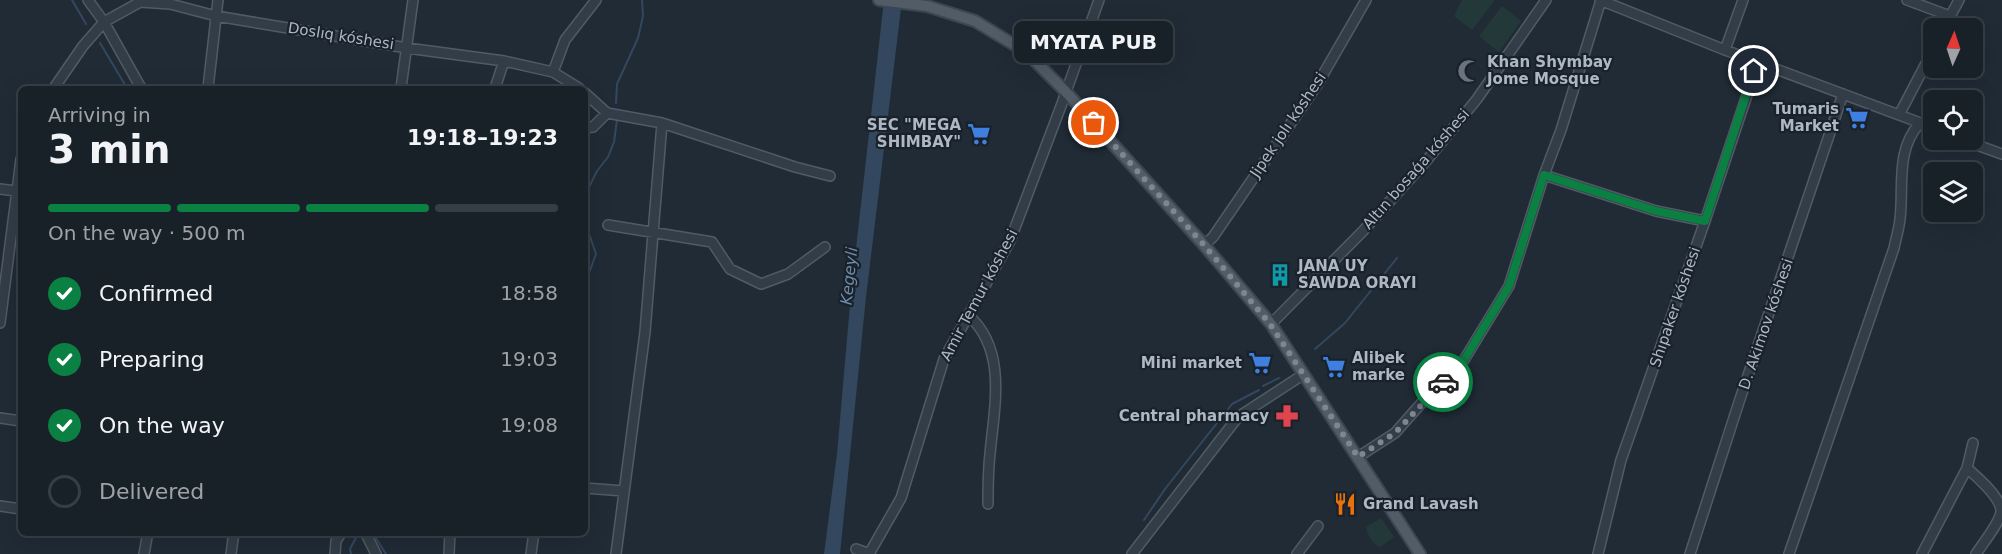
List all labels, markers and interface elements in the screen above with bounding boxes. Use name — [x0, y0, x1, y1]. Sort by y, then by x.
north arrow — [1923, 18, 1983, 78]
map controls — [1923, 18, 1983, 222]
street label: Doslıq kóshesi — [287, 19, 395, 53]
callout: MYATA PUB — [1014, 21, 1174, 63]
text: MYATA PUB — [1030, 30, 1157, 54]
pin — [1728, 45, 1779, 96]
place label: Khan Shymbay Jome Mosque — [1486, 53, 1613, 88]
icon: home — [1737, 54, 1770, 87]
mosque icon: Khan Shymbay Jome Mosque — [1456, 58, 1482, 84]
street label: Jipek jolı kóshesi — [1246, 69, 1330, 182]
button: locate — [1923, 90, 1983, 150]
pin — [1068, 97, 1119, 148]
place label: Tumaris Market — [1773, 100, 1839, 135]
text: Arriving in — [48, 103, 151, 127]
street label: Altın bosaǵa kóshesi — [1359, 105, 1473, 233]
supermarket icon: Tumaris Market — [1844, 105, 1870, 131]
icon: bag — [1077, 106, 1110, 139]
place label: SEC "MEGA SHIMBAY" — [867, 116, 961, 151]
supermarket icon: SEC "MEGA SHIMBAY" — [966, 121, 992, 147]
text: 19:18–19:23 — [407, 125, 558, 150]
text: 3 min — [48, 127, 170, 172]
button: layers — [1923, 162, 1983, 222]
text: On the way · 500 m — [48, 221, 246, 245]
street label: Amir Temur kóshesi — [937, 226, 1021, 364]
street label: Shıpaker kóshesi — [1646, 244, 1704, 370]
water label: Kegeyli — [837, 246, 862, 306]
street label: D. Akimov kóshesi — [1735, 256, 1797, 392]
place label: JANA UY SAWDA ORAYI — [1297, 257, 1416, 292]
building icon: JANA UY SAWDA ORAYI — [1267, 262, 1293, 288]
icon: check — [48, 277, 81, 310]
text: Confirmed — [99, 281, 213, 306]
text: 18:58 — [500, 281, 558, 305]
icon: check — [48, 343, 81, 376]
text: Preparing — [99, 347, 205, 372]
text: 19:03 — [500, 347, 558, 371]
place label: Alibek marke — [1352, 349, 1406, 384]
supermarket icon: Mini market — [1247, 350, 1273, 376]
courier — [1413, 352, 1473, 412]
place label: Mini market — [1141, 354, 1242, 372]
supermarket icon: Alibek marke — [1321, 354, 1347, 380]
icon: car — [1427, 366, 1460, 399]
pharmacy icon: Central pharmacy — [1274, 403, 1300, 429]
place label: Central pharmacy — [1119, 407, 1269, 425]
icon: check — [48, 409, 81, 442]
text: On the way — [99, 413, 225, 438]
text: 19:08 — [500, 413, 558, 437]
text: Delivered — [99, 479, 204, 504]
restaurant icon: Grand Lavash — [1332, 491, 1358, 517]
place label: Grand Lavash — [1363, 495, 1479, 513]

